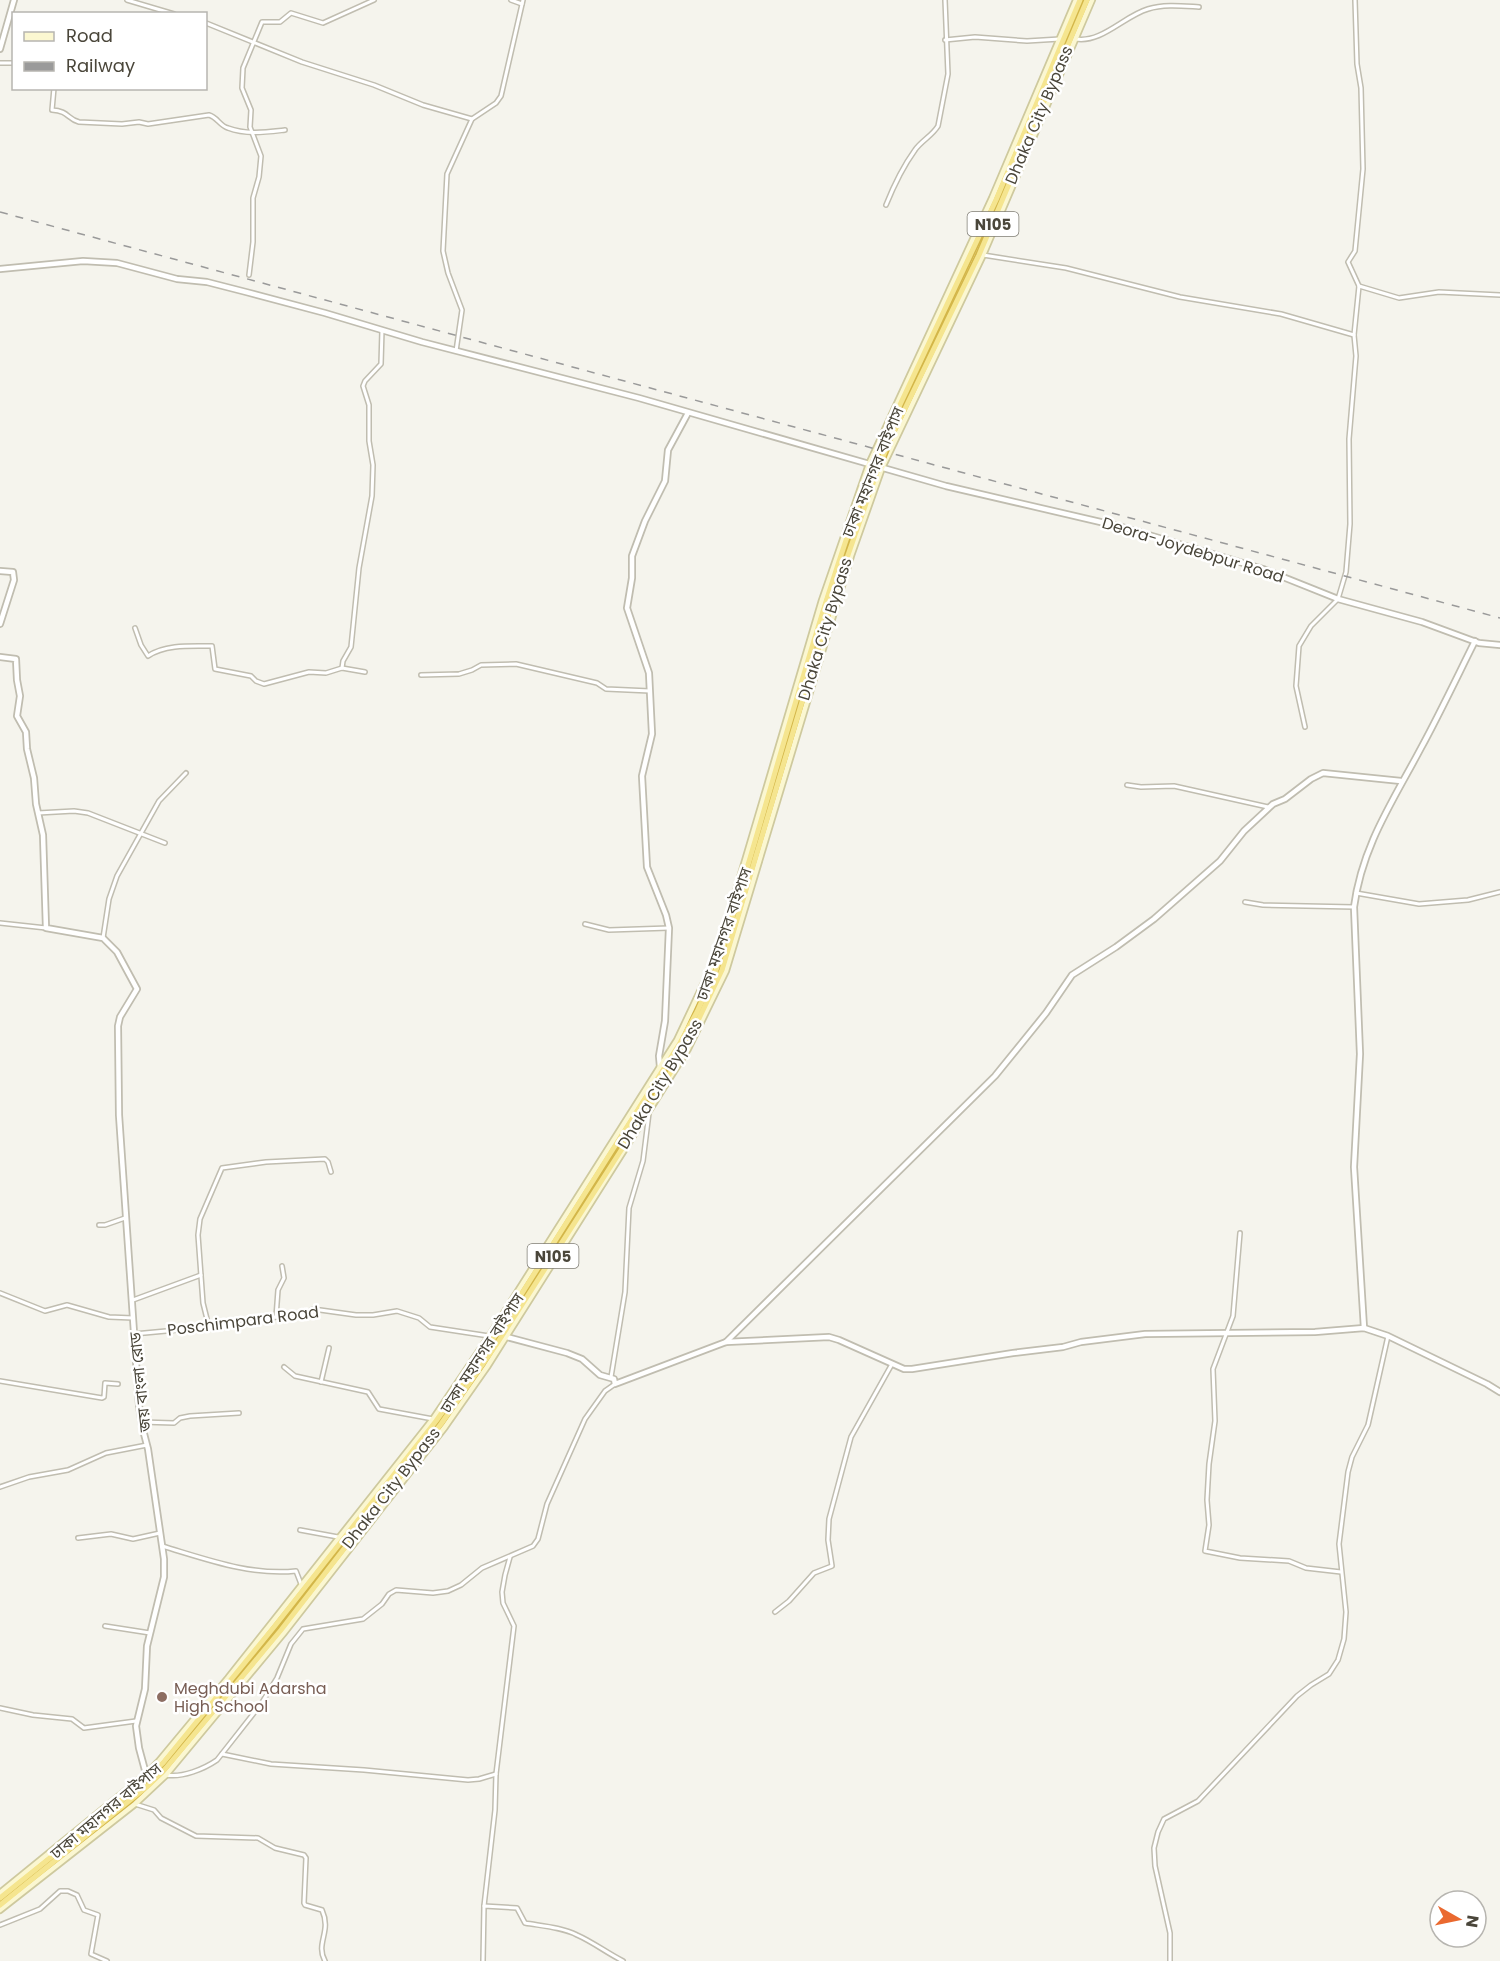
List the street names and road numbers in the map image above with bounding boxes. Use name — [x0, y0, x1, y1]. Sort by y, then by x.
street label: Dhaka City Bypass — [999, 42, 1079, 188]
road number: N105 — [968, 212, 1018, 236]
street label: ঢাকা মহানগর বাইপাস — [836, 402, 910, 542]
street label: Deora-Joydebpur Road — [1099, 511, 1287, 589]
street label: Dhaka City Bypass — [792, 555, 858, 703]
street label: ঢাকা মহানগর বাইপাস — [690, 864, 758, 1004]
street label: Dhaka City Bypass — [612, 1015, 708, 1153]
road number: N105 — [528, 1244, 578, 1268]
street label: ঢাকা মহানগর বাইপাস — [434, 1288, 530, 1418]
street label: Poschimpara Road — [166, 1300, 320, 1342]
street label: জয় বাংলা রোড — [123, 1330, 157, 1434]
street label: Dhaka City Bypass — [336, 1423, 446, 1553]
street label: ঢাকা মহানগর বাইপাস — [45, 1757, 167, 1865]

